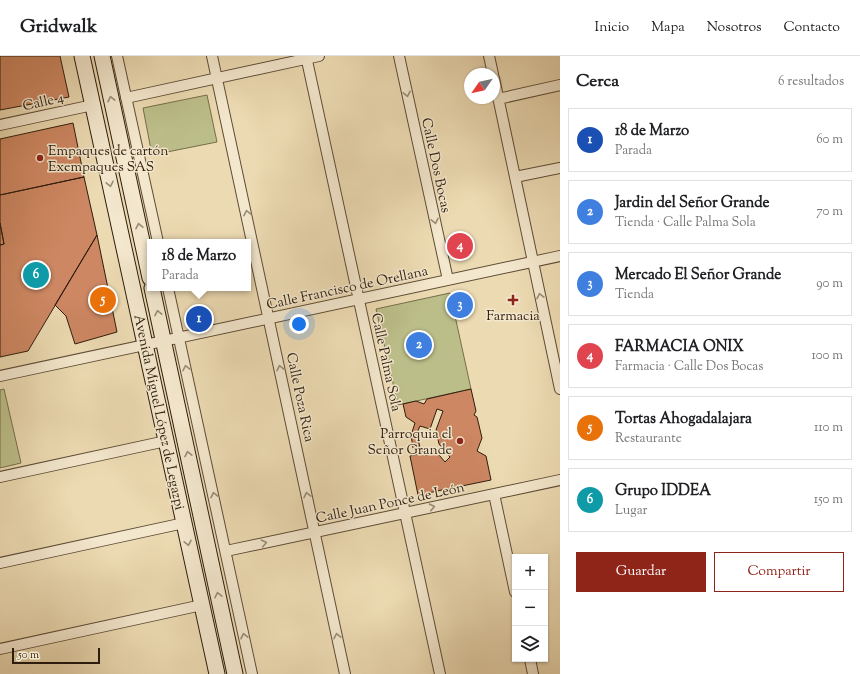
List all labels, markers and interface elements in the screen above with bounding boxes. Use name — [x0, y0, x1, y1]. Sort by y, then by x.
text: Gridwalk — [20, 14, 97, 41]
text: Inicio — [595, 18, 629, 38]
text: Mapa — [651, 18, 685, 38]
text: Nosotros — [707, 18, 762, 38]
text: Contacto — [784, 18, 840, 38]
north arrow — [464, 68, 500, 104]
text: Cerca — [576, 70, 619, 94]
text: 6 resultados — [778, 73, 844, 91]
street label: Calle 4 — [21, 89, 66, 117]
one-way arrow — [403, 91, 411, 97]
one-way arrow — [107, 96, 115, 102]
street label: Calle Dos Bocas — [415, 116, 455, 215]
text: 18 de Marzo — [615, 121, 689, 142]
text: 1 — [588, 131, 592, 149]
text: 60 m — [816, 131, 843, 149]
place label: Empaques de cartón Exempaques SAS — [48, 142, 169, 178]
text: Parada — [615, 142, 652, 160]
marker: Empaques de cartón Exempaques SAS — [35, 153, 45, 163]
one-way arrow — [106, 181, 114, 187]
text: Jardin del Señor Grande — [615, 193, 770, 214]
text: 2 — [587, 203, 593, 221]
text: 70 m — [816, 203, 843, 221]
one-way arrow — [243, 210, 251, 217]
text: Tienda · Calle Palma Sola — [615, 214, 756, 232]
one-way arrow — [430, 218, 438, 224]
one-way arrow — [135, 223, 143, 229]
pin: 4 — [447, 231, 473, 261]
popup — [147, 239, 251, 291]
text: 18 de Marzo — [162, 246, 236, 267]
pin: 6 — [23, 260, 49, 290]
street label: Calle Francisco de Orellana — [265, 262, 431, 316]
text: Mercado El Señor Grande — [615, 265, 781, 286]
text: Parada — [162, 267, 199, 285]
text: 3 — [587, 275, 593, 293]
text: 90 m — [816, 275, 843, 293]
pin: 5 — [90, 285, 116, 315]
text: Tienda — [615, 286, 654, 304]
pin: 3 — [447, 290, 473, 320]
one-way arrow — [537, 292, 545, 299]
marker: Farmacia — [508, 295, 518, 305]
pin: 1 — [186, 304, 212, 334]
place label: Farmacia — [486, 307, 540, 327]
one-way arrow — [154, 310, 162, 316]
street label: Calle Palma Sola — [365, 311, 405, 414]
street label: Avenida Miguel López de Legazpi — [128, 313, 189, 512]
your location — [289, 314, 309, 334]
pin: 2 — [406, 330, 432, 360]
text: FARMACIA ONIX — [615, 337, 744, 358]
text: 4 — [587, 347, 593, 365]
text: 100 m — [811, 347, 843, 365]
street label: Calle Poza Rica — [280, 351, 318, 445]
text: Farmacia · Calle Dos Bocas — [615, 358, 763, 376]
one-way arrow — [182, 365, 190, 371]
one-way arrow — [277, 365, 285, 371]
text: Tortas Ahogadalajara — [615, 409, 752, 430]
text: 5 — [588, 419, 592, 437]
text: 110 m — [814, 419, 843, 437]
place label: Parroquia el Señor Grande — [368, 425, 452, 461]
text: Restaurante — [615, 430, 682, 448]
marker: Parroquia el Señor Grande — [455, 436, 465, 446]
one-way arrow — [184, 451, 192, 457]
street label: Calle Juan Ponce de León — [314, 478, 467, 530]
text: Grupo IDDEA — [615, 481, 711, 502]
text: 6 — [587, 491, 593, 509]
text: 150 m — [814, 491, 843, 509]
one-way arrow — [210, 492, 218, 498]
one-way arrow — [304, 492, 312, 498]
text: Lugar — [615, 502, 647, 520]
one-way arrow — [429, 504, 435, 512]
one-way arrow — [184, 540, 192, 546]
one-way arrow — [261, 540, 267, 548]
button: Guardar — [576, 552, 706, 592]
button: Compartir — [714, 552, 844, 592]
map controls — [512, 554, 548, 662]
button: + — [512, 554, 548, 590]
button: − — [512, 590, 548, 626]
one-way arrow — [214, 592, 222, 598]
button: layers — [512, 626, 548, 662]
one-way arrow — [240, 633, 248, 639]
one-way arrow — [334, 633, 342, 639]
scale bar — [12, 646, 100, 665]
text: 50 m — [18, 647, 39, 663]

